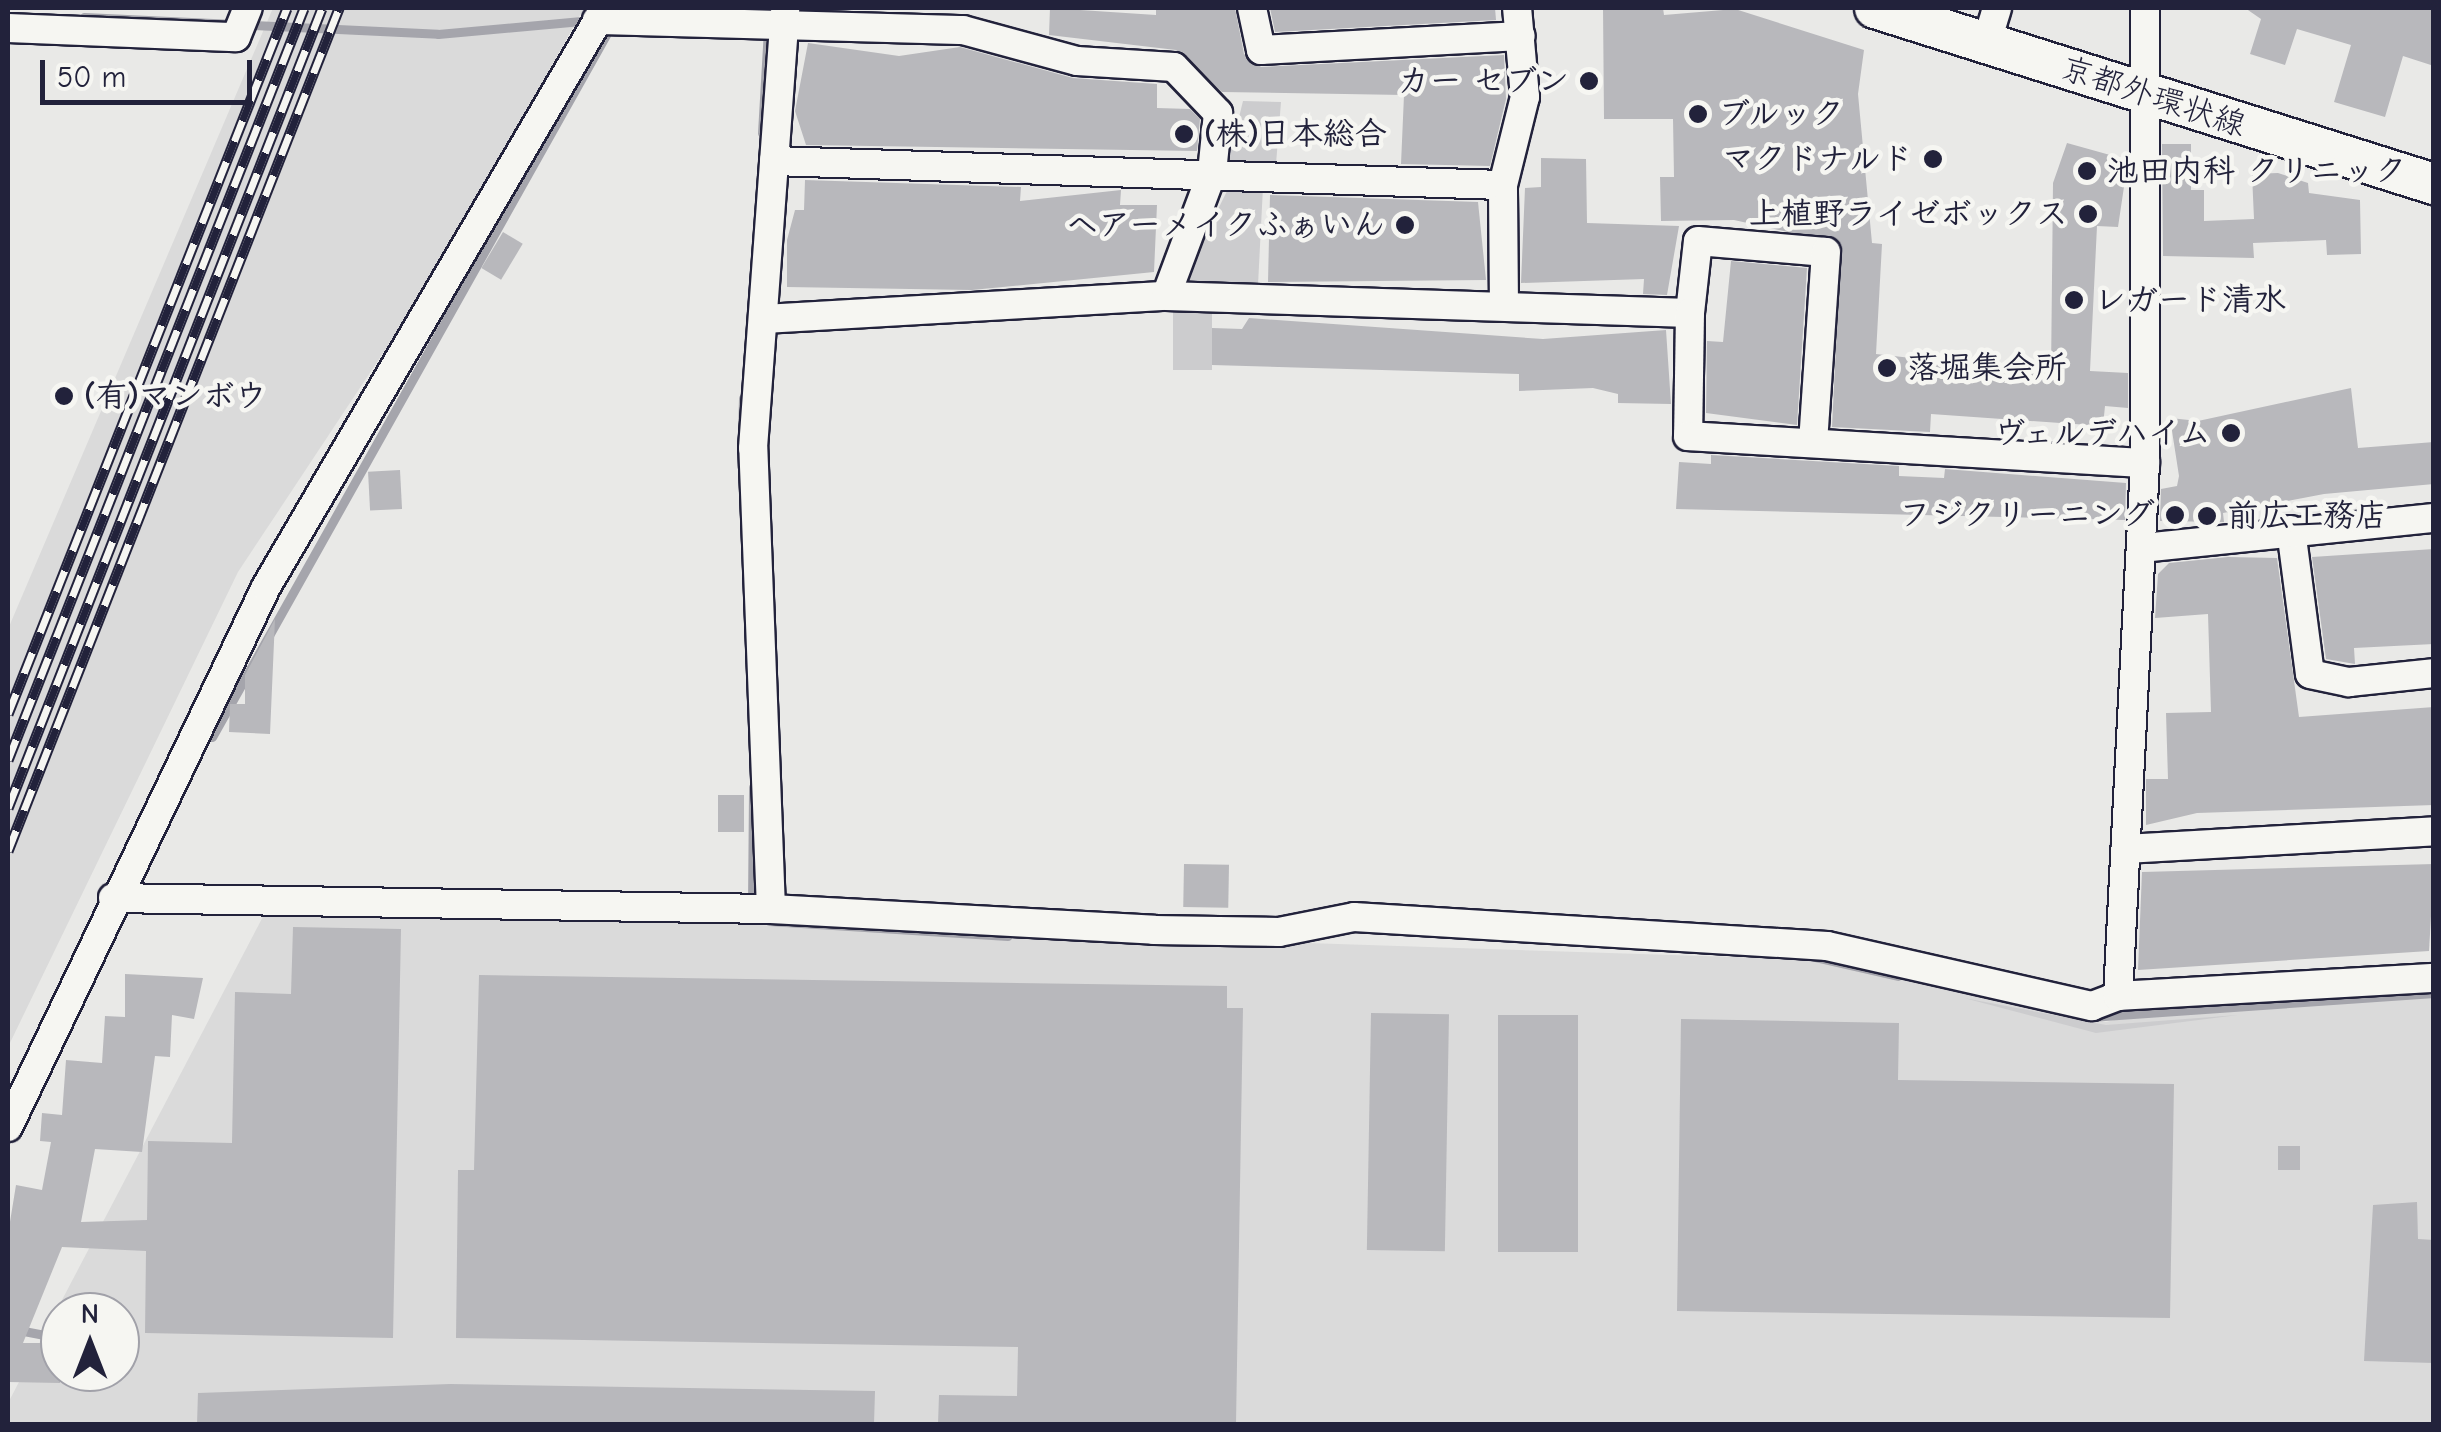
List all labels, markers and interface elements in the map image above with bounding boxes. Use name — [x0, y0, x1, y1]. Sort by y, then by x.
scale bar — [45, 40, 258, 102]
street label: 京都外環状線 — [2056, 49, 2250, 145]
text: 50 m — [57, 60, 126, 95]
place label: カー セブン — [1398, 62, 1569, 100]
marker: カー セブン — [1578, 70, 1600, 92]
place label: ブルック — [1718, 95, 1846, 133]
marker: ブルック — [1687, 103, 1709, 125]
place label: (株)日本総合 — [1204, 115, 1387, 153]
marker: (株)日本総合 — [1173, 123, 1195, 145]
place label: マクドナルド — [1721, 140, 1913, 178]
marker: マクドナルド — [1922, 148, 1944, 170]
place label: 池田内科 クリニック — [2107, 152, 2406, 190]
marker: 池田内科 クリニック — [2076, 160, 2098, 182]
place label: 上植野ライゼボックス — [1748, 195, 2068, 233]
marker: 上植野ライゼボックス — [2077, 203, 2099, 225]
place label: ヘアーメイクふぁいん — [1066, 206, 1385, 244]
marker: ヘアーメイクふぁいん — [1394, 214, 1416, 236]
place label: レガード清水 — [2094, 281, 2286, 319]
marker: レガード清水 — [2063, 289, 2085, 311]
place label: 落堀集会所 — [1907, 349, 2067, 387]
marker: 落堀集会所 — [1876, 357, 1898, 379]
place label: (有)マンボウ — [84, 377, 267, 415]
marker: (有)マンボウ — [53, 385, 75, 407]
place label: ヴェルデハイム — [1987, 414, 2211, 452]
marker: ヴェルデハイム — [2220, 422, 2242, 444]
place label: フジクリーニング — [1899, 496, 2155, 534]
place label: 前広工務店 — [2227, 497, 2387, 535]
marker: フジクリーニング — [2164, 504, 2186, 526]
marker: 前広工務店 — [2196, 505, 2218, 527]
north arrow — [40, 1292, 140, 1392]
text: N — [81, 1298, 99, 1330]

